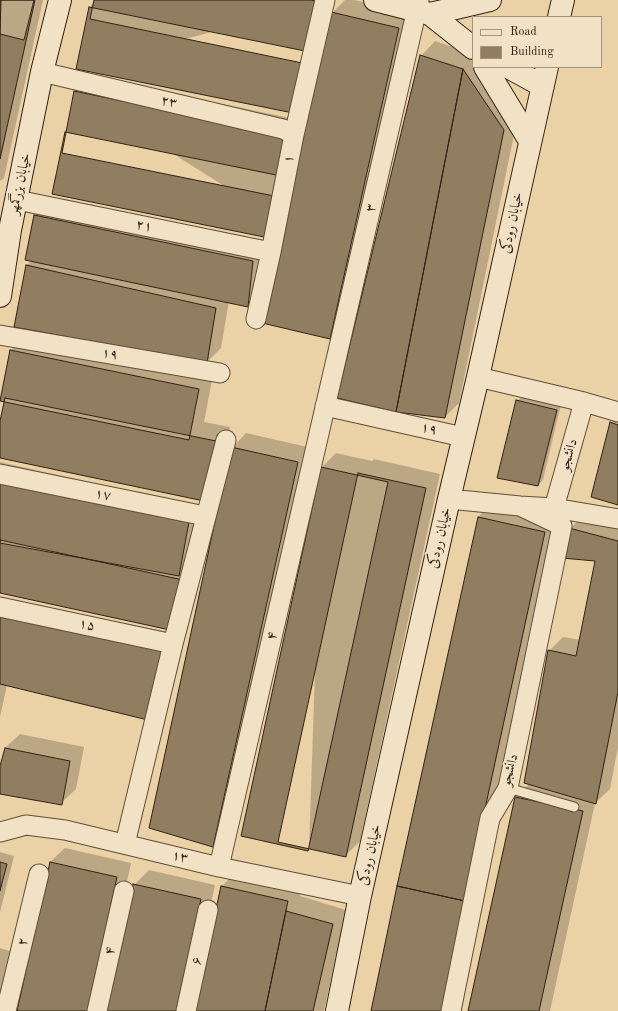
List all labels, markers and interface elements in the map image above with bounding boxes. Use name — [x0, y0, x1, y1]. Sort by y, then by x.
legend — [472, 16, 602, 68]
text: Road — [510, 26, 537, 38]
text: Building — [510, 46, 554, 58]
street label: ۲۳ — [159, 92, 179, 112]
street label: خیابان بزرگمهر — [5, 152, 35, 216]
street label: ۱ — [280, 153, 298, 165]
street label: خیابان رودکی — [497, 191, 527, 255]
street label: ۳ — [362, 202, 380, 214]
street label: ۲۱ — [134, 216, 154, 236]
street label: ۱۹ — [100, 344, 120, 364]
street label: ۱۹ — [419, 419, 439, 439]
street label: دانشجو — [556, 437, 582, 473]
street label: ۱۷ — [93, 485, 113, 505]
street label: خیابان رودکی — [425, 506, 455, 570]
street label: ۱۵ — [77, 615, 97, 635]
street label: ۴ — [263, 630, 281, 642]
street label: دانشجو — [498, 752, 522, 788]
street label: خیابان رودکی — [355, 823, 385, 887]
street label: ۱۳ — [170, 847, 190, 867]
street label: ۲ — [14, 936, 32, 948]
street label: ۴ — [101, 945, 119, 957]
street label: ۶ — [188, 955, 206, 967]

